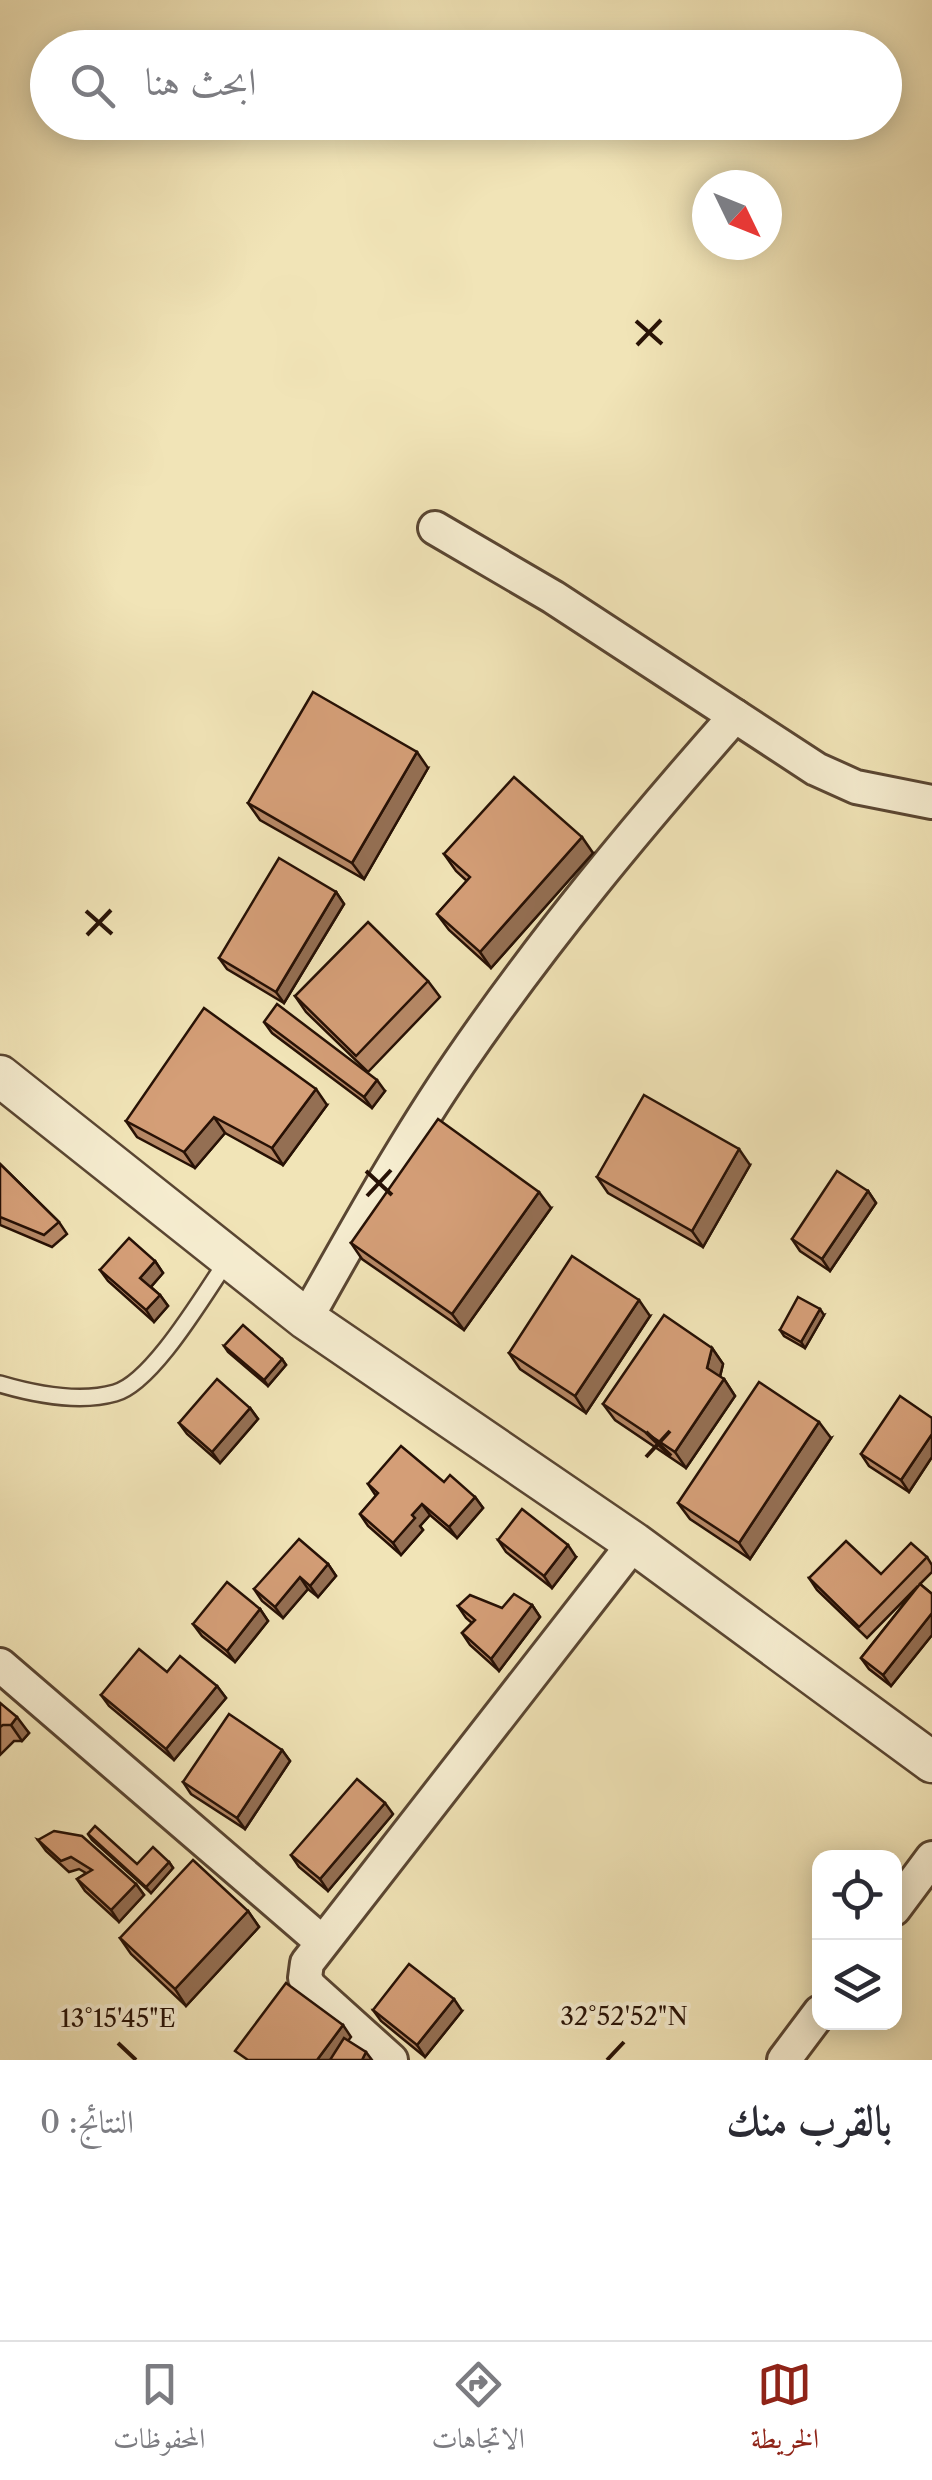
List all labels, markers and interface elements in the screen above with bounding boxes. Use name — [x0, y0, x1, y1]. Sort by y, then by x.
search box — [30, 30, 902, 140]
icon: search — [65, 58, 120, 113]
text: ابحث هنا — [145, 58, 256, 105]
north arrow — [692, 170, 782, 260]
map controls — [812, 1850, 902, 2030]
button: locate — [812, 1850, 902, 1940]
button: layers — [812, 1940, 902, 2030]
text: 32°52'52"N — [560, 2001, 688, 2032]
text: 13°15'45"E — [60, 2003, 176, 2034]
text: بالقرب منك — [726, 2094, 892, 2146]
text: النتائج: 0 — [40, 2102, 134, 2141]
tab: المحفوظات — [113, 2357, 205, 2466]
tab: الاتجاهات — [431, 2357, 525, 2466]
tab: الخريطة — [751, 2357, 819, 2466]

